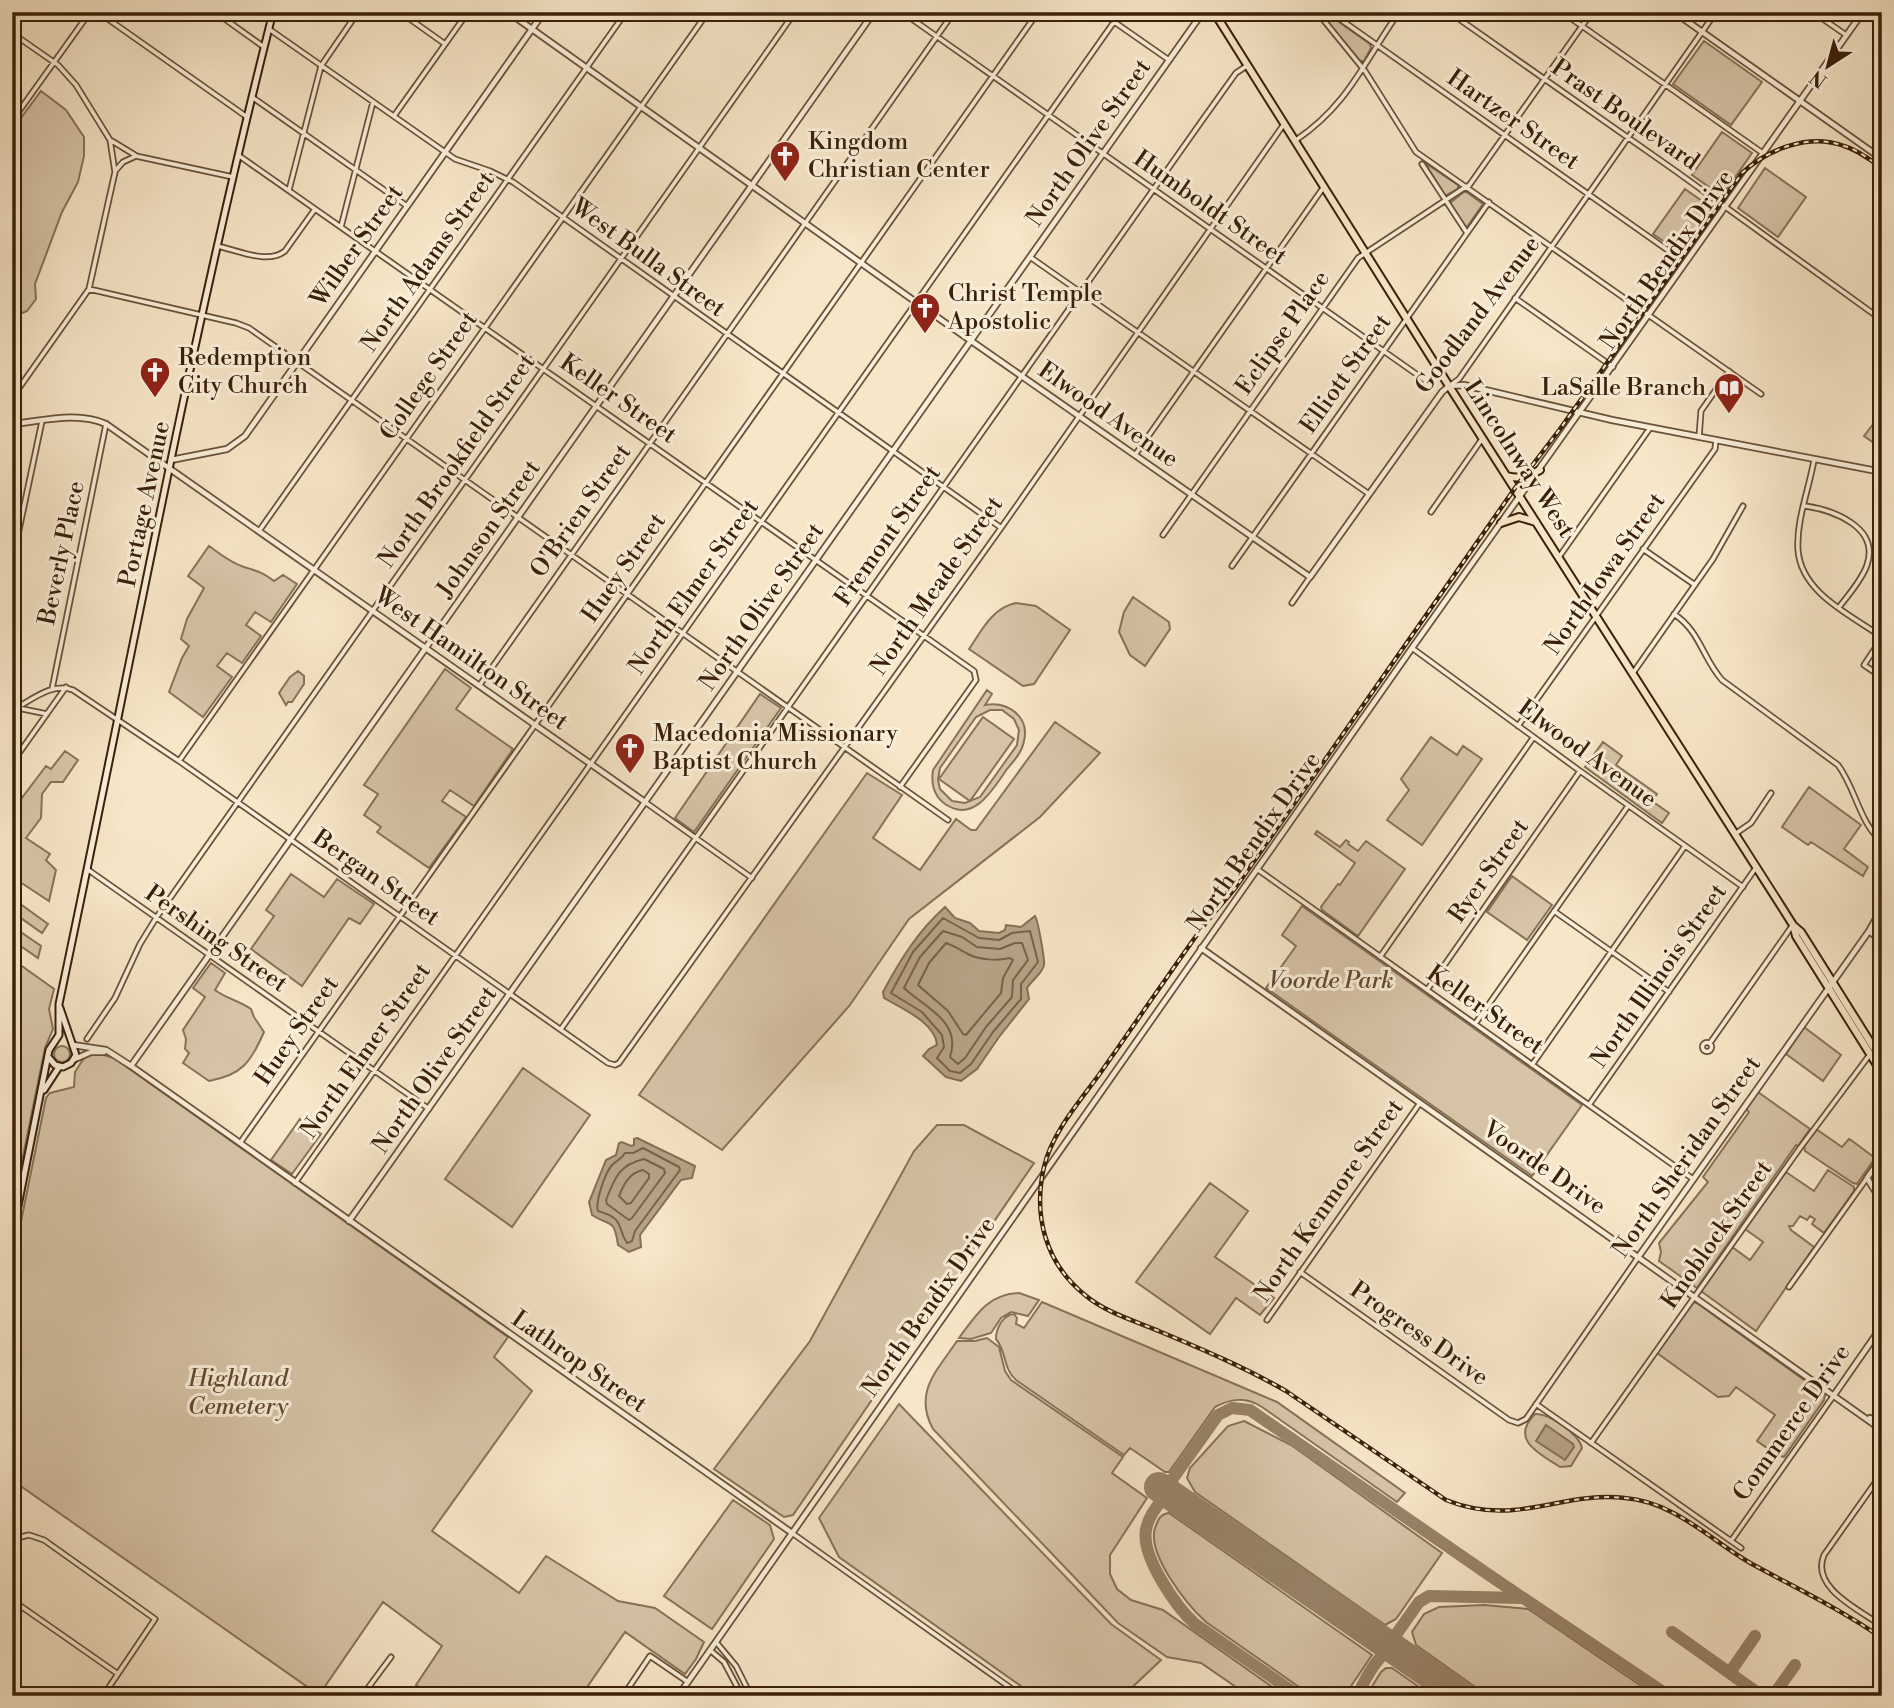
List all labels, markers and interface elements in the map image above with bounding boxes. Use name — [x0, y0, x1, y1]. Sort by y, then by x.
north arrow — [1792, 32, 1862, 102]
street label: North Olive Street — [1020, 53, 1158, 233]
street label: Prast Boulevard — [1545, 53, 1705, 177]
street label: Hartzer Street — [1441, 63, 1586, 177]
text: N — [1805, 65, 1832, 93]
place label: Kingdom Christian Center — [808, 127, 990, 185]
church icon: Kingdom Christian Center — [768, 139, 802, 183]
street label: Humboldt Street — [1127, 144, 1293, 272]
street label: North Bendix Drive — [1594, 164, 1740, 356]
street label: North Adams Street — [354, 165, 502, 358]
street label: Wilber Street — [303, 179, 410, 314]
street label: West Bulla Street — [564, 191, 731, 324]
street label: Goodland Avenue — [1409, 230, 1547, 400]
street label: Eclipse Place — [1229, 265, 1337, 401]
place label: Christ Temple Apostolic — [947, 279, 1103, 337]
church icon: Christ Temple Apostolic — [908, 291, 942, 335]
street label: College Street — [373, 305, 485, 446]
street label: Elliott Street — [1294, 308, 1398, 440]
place label: Redemption City Church — [178, 343, 311, 401]
street label: North Brookfield Street — [372, 348, 543, 574]
street label: Keller Street — [554, 348, 683, 451]
church icon: Redemption City Church — [138, 355, 172, 399]
street label: Elwood Avenue — [1032, 356, 1184, 474]
library icon: LaSalle Branch — [1712, 371, 1746, 415]
place label: LaSalle Branch — [1541, 373, 1706, 403]
street label: Lincolnway West — [1457, 375, 1581, 544]
street label: Portage Avenue — [113, 418, 177, 590]
street label: O'Brien Street — [524, 438, 638, 584]
street label: Johnson Street — [430, 454, 548, 604]
street label: Fremont Street — [828, 459, 948, 612]
street label: Beverly Place — [32, 478, 92, 629]
street label: North Iowa Street — [1538, 487, 1672, 661]
street label: North Meade Street — [864, 490, 1010, 681]
street label: North Elmer Street — [622, 493, 766, 681]
street label: Huey Street — [575, 507, 673, 629]
street label: North Olive Street — [693, 517, 831, 697]
street label: West Hamilton Street — [367, 580, 574, 738]
street label: Elwood Avenue — [1512, 693, 1662, 815]
place label: Macedonia Missionary Baptist Church — [652, 719, 898, 777]
church icon: Macedonia Missionary Baptist Church — [613, 731, 647, 775]
street label: North Bendix Drive — [1181, 746, 1327, 938]
street label: Ryer Street — [1442, 813, 1536, 929]
street label: Bergan Street — [306, 823, 446, 933]
street label: North Illinois Street — [1584, 878, 1734, 1074]
street label: Pershing Street — [139, 879, 293, 999]
street label: North Elmer Street — [294, 957, 438, 1145]
street label: Keller Street — [1421, 959, 1550, 1062]
park label: Voorde Park — [1268, 966, 1394, 996]
street label: Huey Street — [248, 970, 346, 1092]
street label: North Olive Street — [366, 980, 504, 1160]
street label: North Sheridan Street — [1606, 1050, 1768, 1264]
street label: North Kenmore Street — [1248, 1093, 1411, 1308]
street label: Voorde Drive — [1476, 1114, 1612, 1222]
street label: Knoblock Street — [1655, 1155, 1780, 1315]
street label: North Bendix Drive — [856, 1211, 1002, 1403]
street label: Progress Drive — [1344, 1275, 1494, 1393]
street label: Lathrop Street — [505, 1304, 653, 1420]
street label: Commerce Drive — [1727, 1339, 1857, 1507]
park label: Highland Cemetery — [187, 1364, 290, 1422]

